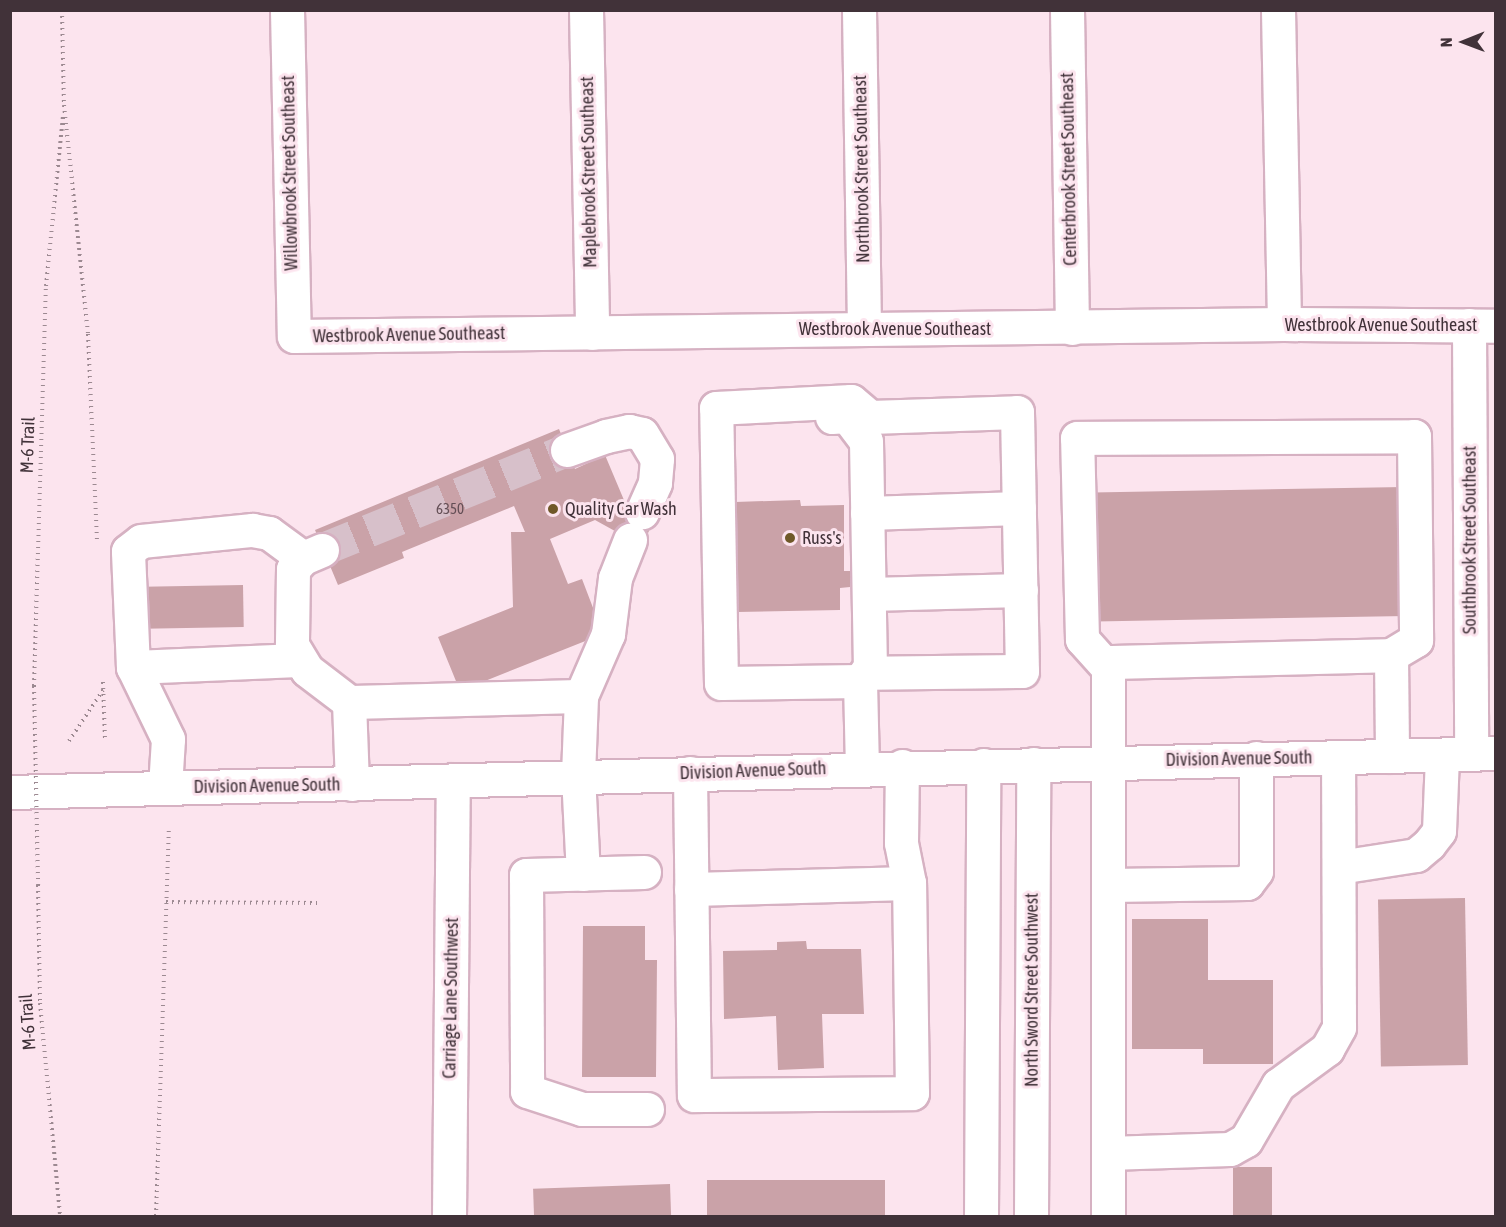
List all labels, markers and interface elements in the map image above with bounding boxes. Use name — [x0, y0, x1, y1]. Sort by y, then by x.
north arrow — [1434, 12, 1494, 72]
text: N — [1437, 37, 1455, 47]
street label: Centerbrook Street Southeast — [1057, 72, 1081, 266]
street label: Willowbrook Street Southeast — [277, 75, 303, 271]
street label: Northbrook Street Southeast — [850, 75, 874, 263]
street label: Maplebrook Street Southeast — [577, 76, 601, 268]
street label: Westbrook Avenue Southeast — [1285, 314, 1477, 336]
street label: Westbrook Avenue Southeast — [799, 318, 991, 340]
street label: Westbrook Avenue Southeast — [313, 323, 505, 347]
street label: M-6 Trail — [16, 416, 40, 474]
street label: Southbrook Street Southeast — [1459, 446, 1481, 634]
place label: Quality Car Wash — [565, 498, 677, 520]
house number: 6350 — [436, 500, 464, 518]
marker: Quality Car Wash — [546, 502, 560, 516]
place label: Russ's — [802, 527, 842, 549]
marker: Russ's — [783, 531, 797, 545]
street label: Division Avenue South — [1165, 747, 1313, 771]
street label: Division Avenue South — [679, 758, 827, 784]
street label: Division Avenue South — [193, 774, 341, 798]
street label: North Sword Street Southwest — [1021, 893, 1043, 1087]
street label: Carriage Lane Southwest — [439, 917, 463, 1079]
street label: M-6 Trail — [15, 993, 41, 1051]

